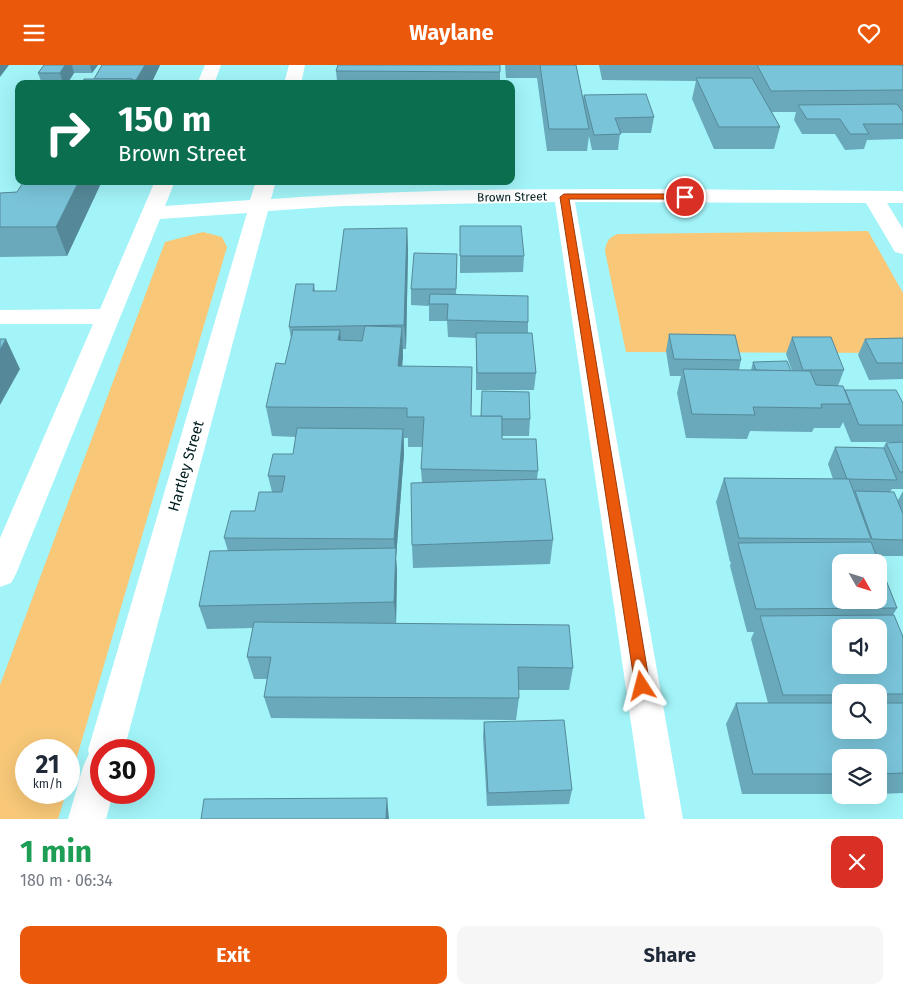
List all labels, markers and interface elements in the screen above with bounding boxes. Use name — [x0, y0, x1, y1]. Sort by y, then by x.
icon: menu — [20, 19, 48, 47]
text: Waylane — [409, 19, 494, 46]
icon: heart — [855, 19, 883, 47]
text: 150 m — [118, 98, 211, 140]
icon: right — [35, 100, 100, 165]
text: Brown Street — [118, 140, 246, 167]
pin — [664, 176, 706, 218]
icon: arrive — [671, 183, 699, 211]
street label: Brown Street — [477, 189, 548, 205]
street label: Hartley Street — [164, 418, 208, 514]
north arrow — [832, 554, 888, 609]
map controls — [832, 554, 887, 804]
button: sound — [832, 619, 887, 674]
position arrow — [615, 659, 667, 711]
button: search — [832, 684, 887, 739]
speed limit sign: 30 — [90, 739, 155, 804]
button: layers — [832, 749, 887, 804]
text: 21 — [36, 750, 59, 780]
text: km/h — [33, 777, 62, 791]
text: 1 min — [20, 834, 92, 870]
button: close — [831, 836, 883, 888]
text: 180 m · 06:34 — [20, 871, 113, 890]
button: Exit — [20, 926, 447, 984]
button: Share — [457, 926, 883, 984]

